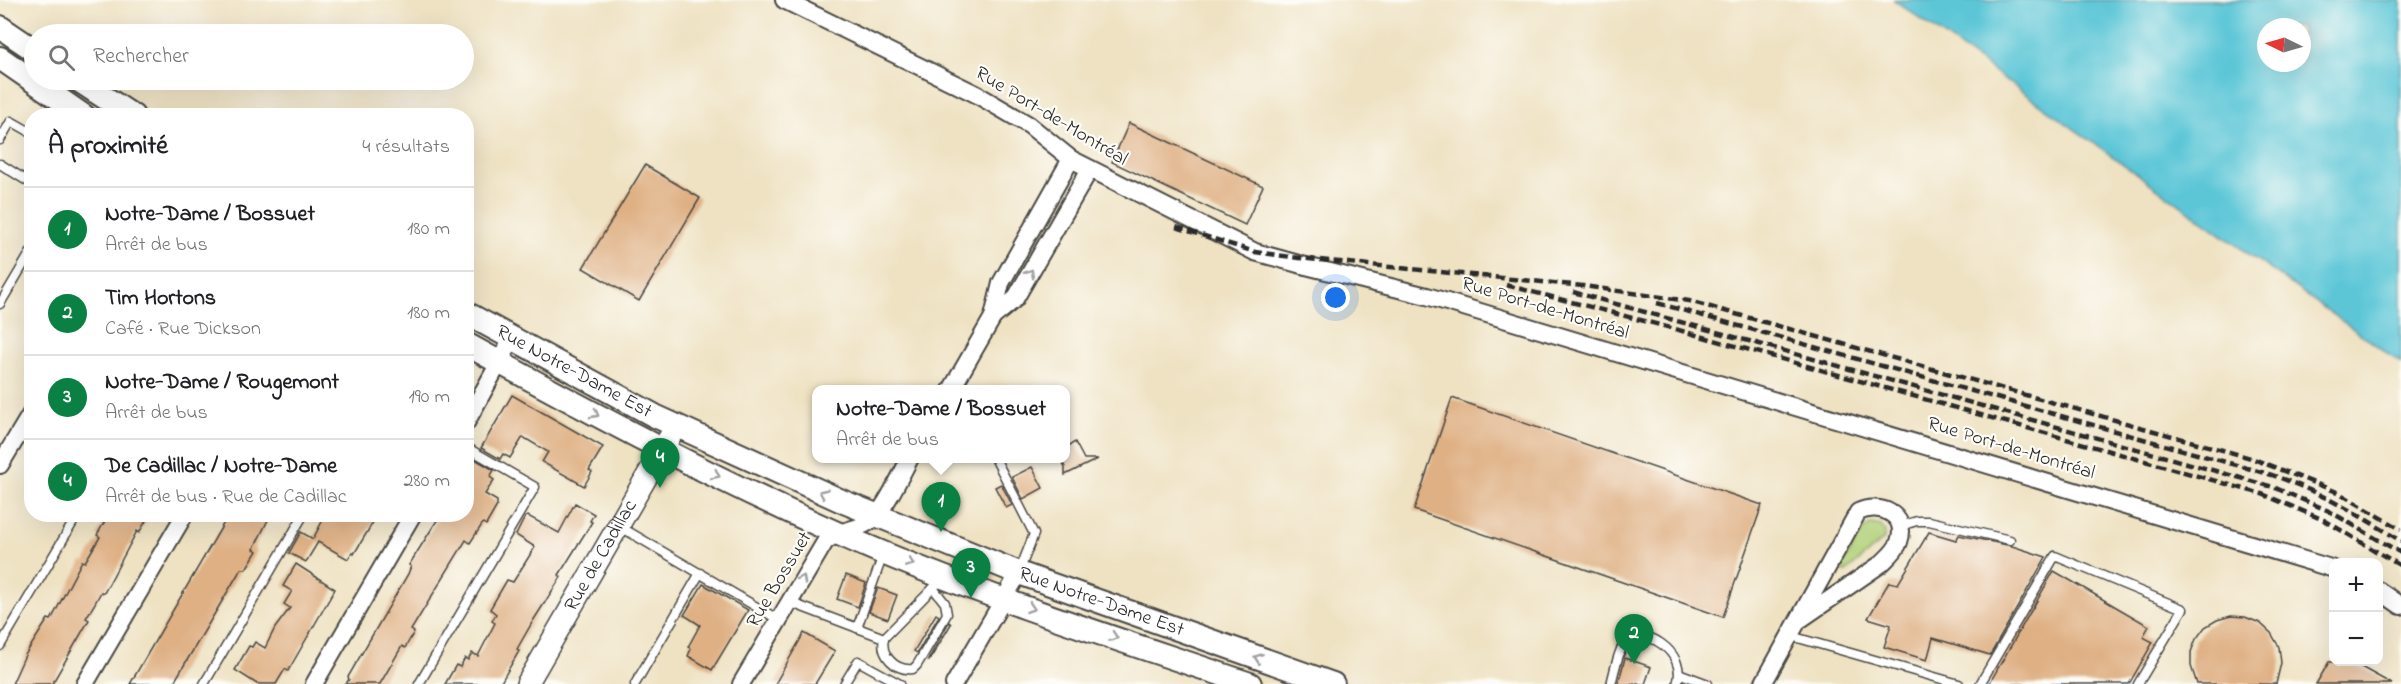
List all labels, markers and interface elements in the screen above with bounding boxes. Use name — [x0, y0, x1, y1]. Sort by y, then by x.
north arrow — [2257, 18, 2311, 72]
search box — [24, 24, 474, 90]
icon: search — [45, 41, 78, 74]
text: Rechercher — [93, 41, 189, 73]
street label: Rue Port-de-Montréal — [969, 60, 1133, 174]
text: À proximité — [48, 128, 168, 166]
text: 4 résultats — [362, 133, 450, 162]
text: Notre-Dame / Bossuet — [105, 199, 315, 231]
text: 1 — [64, 215, 71, 244]
text: 180 m — [407, 215, 450, 244]
text: Arrêt de bus — [105, 231, 208, 260]
one-way arrow — [1023, 269, 1035, 279]
street label: Rue Port-de-Montréal — [1458, 270, 1632, 348]
text: Tim Hortons — [105, 283, 216, 315]
your location — [1321, 283, 1350, 312]
text: 2 — [63, 299, 72, 328]
text: 180 m — [407, 299, 450, 328]
text: Café · Rue Dickson — [105, 315, 261, 344]
street label: Rue Notre-Dame Est — [491, 318, 657, 426]
text: Notre-Dame / Rougemont — [105, 367, 339, 399]
text: 3 — [63, 383, 72, 412]
text: 190 m — [408, 383, 450, 412]
popup — [812, 385, 1070, 463]
text: Notre-Dame / Bossuet — [836, 394, 1046, 426]
text: Arrêt de bus — [105, 399, 208, 428]
one-way arrow — [588, 406, 599, 418]
street label: Rue Port-de-Montréal — [1924, 410, 2098, 488]
text: Arrêt de bus — [836, 426, 939, 455]
pin: 4 — [640, 438, 680, 488]
text: De Cadillac / Notre-Dame — [105, 451, 337, 483]
text: 4 — [63, 467, 72, 496]
text: 280 m — [403, 467, 450, 496]
one-way arrow — [709, 467, 720, 479]
pin: 1 — [922, 482, 960, 532]
text: Arrêt de bus · Rue de Cadillac — [105, 483, 347, 512]
one-way arrow — [818, 488, 829, 500]
street label: Rue de Cadillac — [557, 494, 645, 617]
street label: Rue Bossuet — [740, 526, 820, 634]
pin: 3 — [952, 548, 990, 598]
one-way arrow — [904, 556, 915, 568]
map controls — [2329, 558, 2383, 666]
button: + — [2329, 558, 2383, 612]
street label: Rue Notre-Dame Est — [1015, 559, 1188, 645]
one-way arrow — [795, 575, 807, 585]
one-way arrow — [1025, 601, 1036, 614]
button: − — [2329, 612, 2383, 666]
pin: 2 — [1614, 614, 1654, 664]
one-way arrow — [1108, 630, 1119, 642]
one-way arrow — [1253, 652, 1264, 665]

